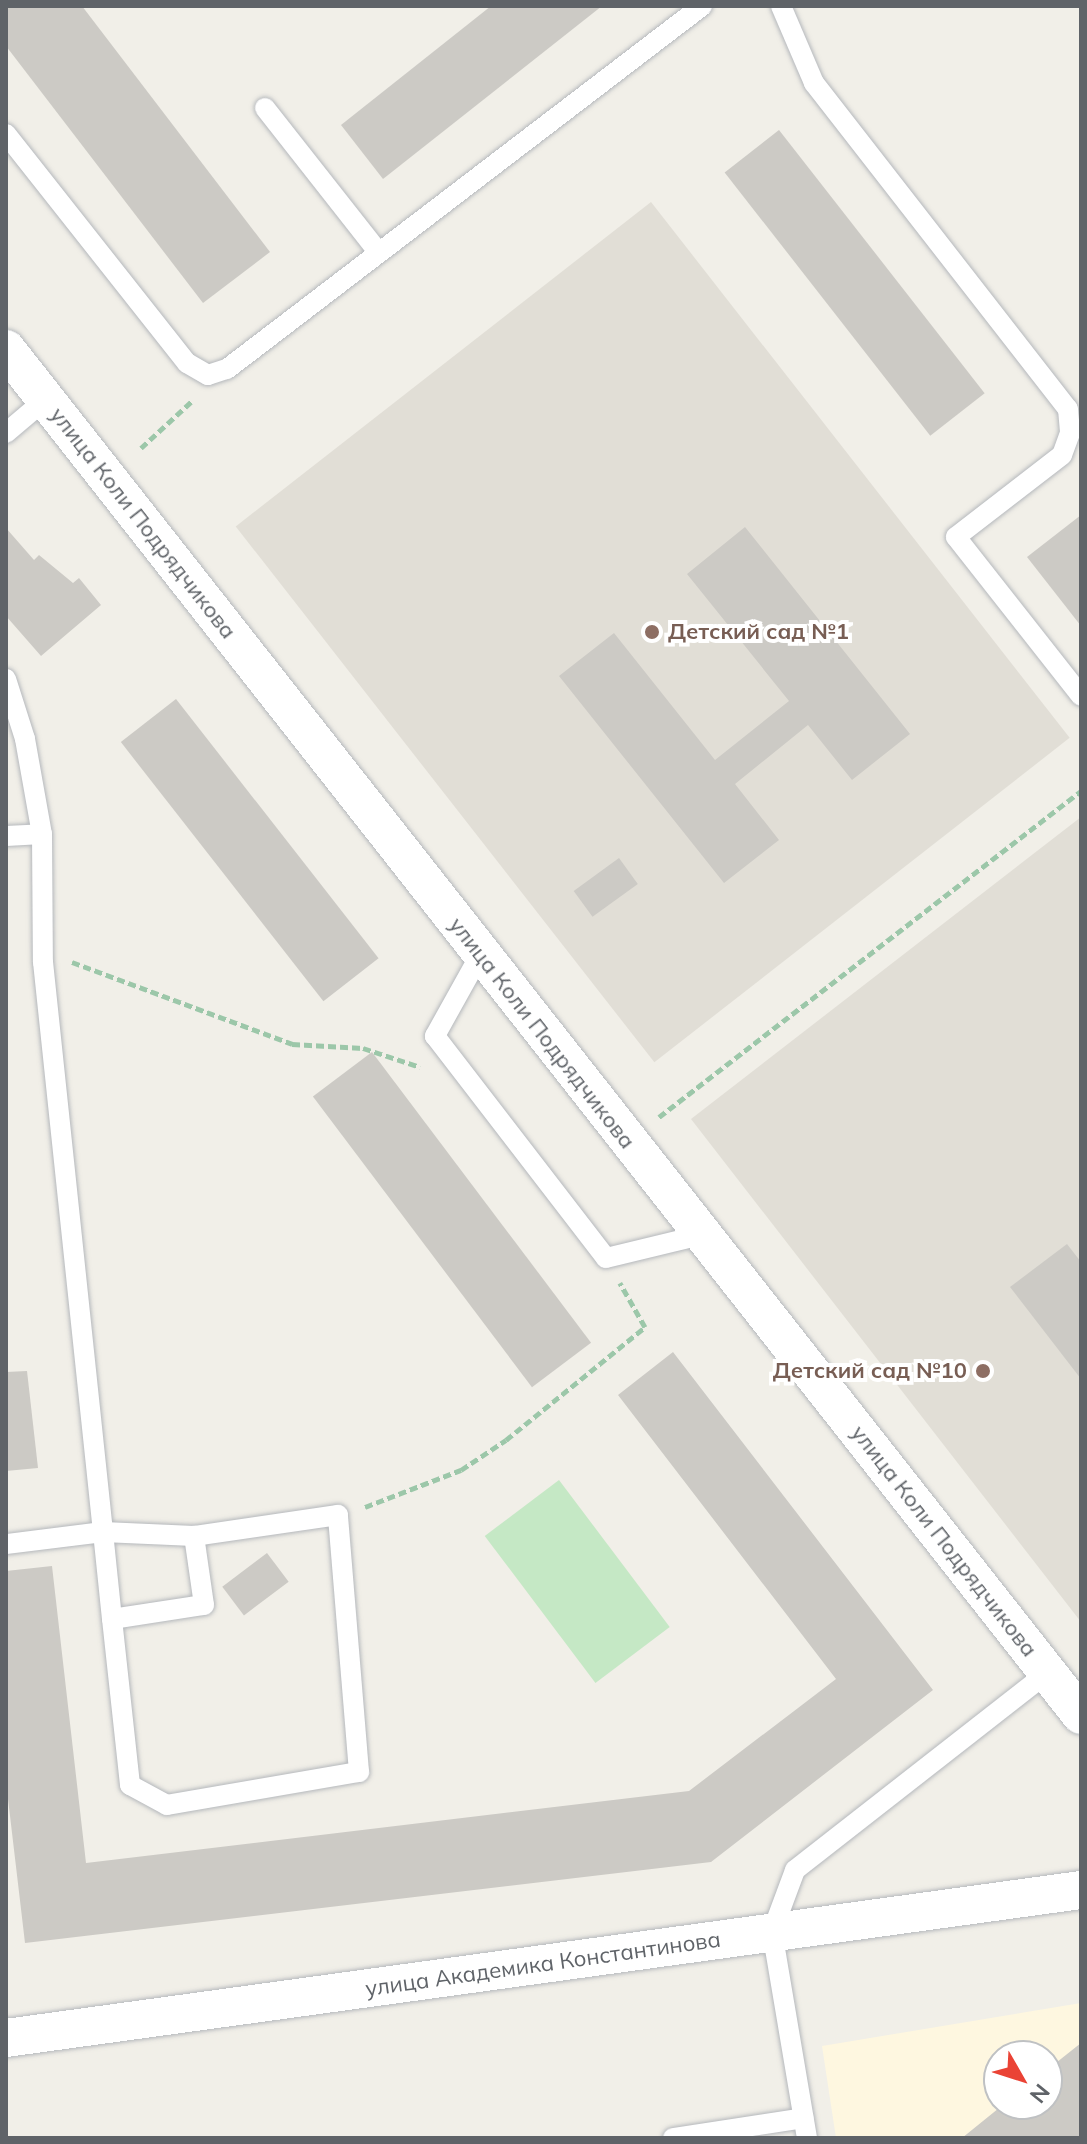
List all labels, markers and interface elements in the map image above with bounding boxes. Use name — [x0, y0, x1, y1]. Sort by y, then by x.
street label: улица Коли Подрядчикова — [45, 402, 241, 644]
place label: Детский сад №1 — [668, 619, 849, 645]
marker: Детский сад №1 — [643, 623, 661, 641]
street label: улица Коли Подрядчикова — [444, 912, 640, 1154]
place label: Детский сад №10 — [773, 1358, 967, 1384]
marker: Детский сад №10 — [974, 1362, 992, 1380]
street label: улица Коли Подрядчикова — [846, 1420, 1042, 1662]
street label: улица Академика Константинова — [364, 1926, 722, 2002]
north arrow — [983, 2040, 1063, 2120]
text: N — [1024, 2079, 1056, 2109]

